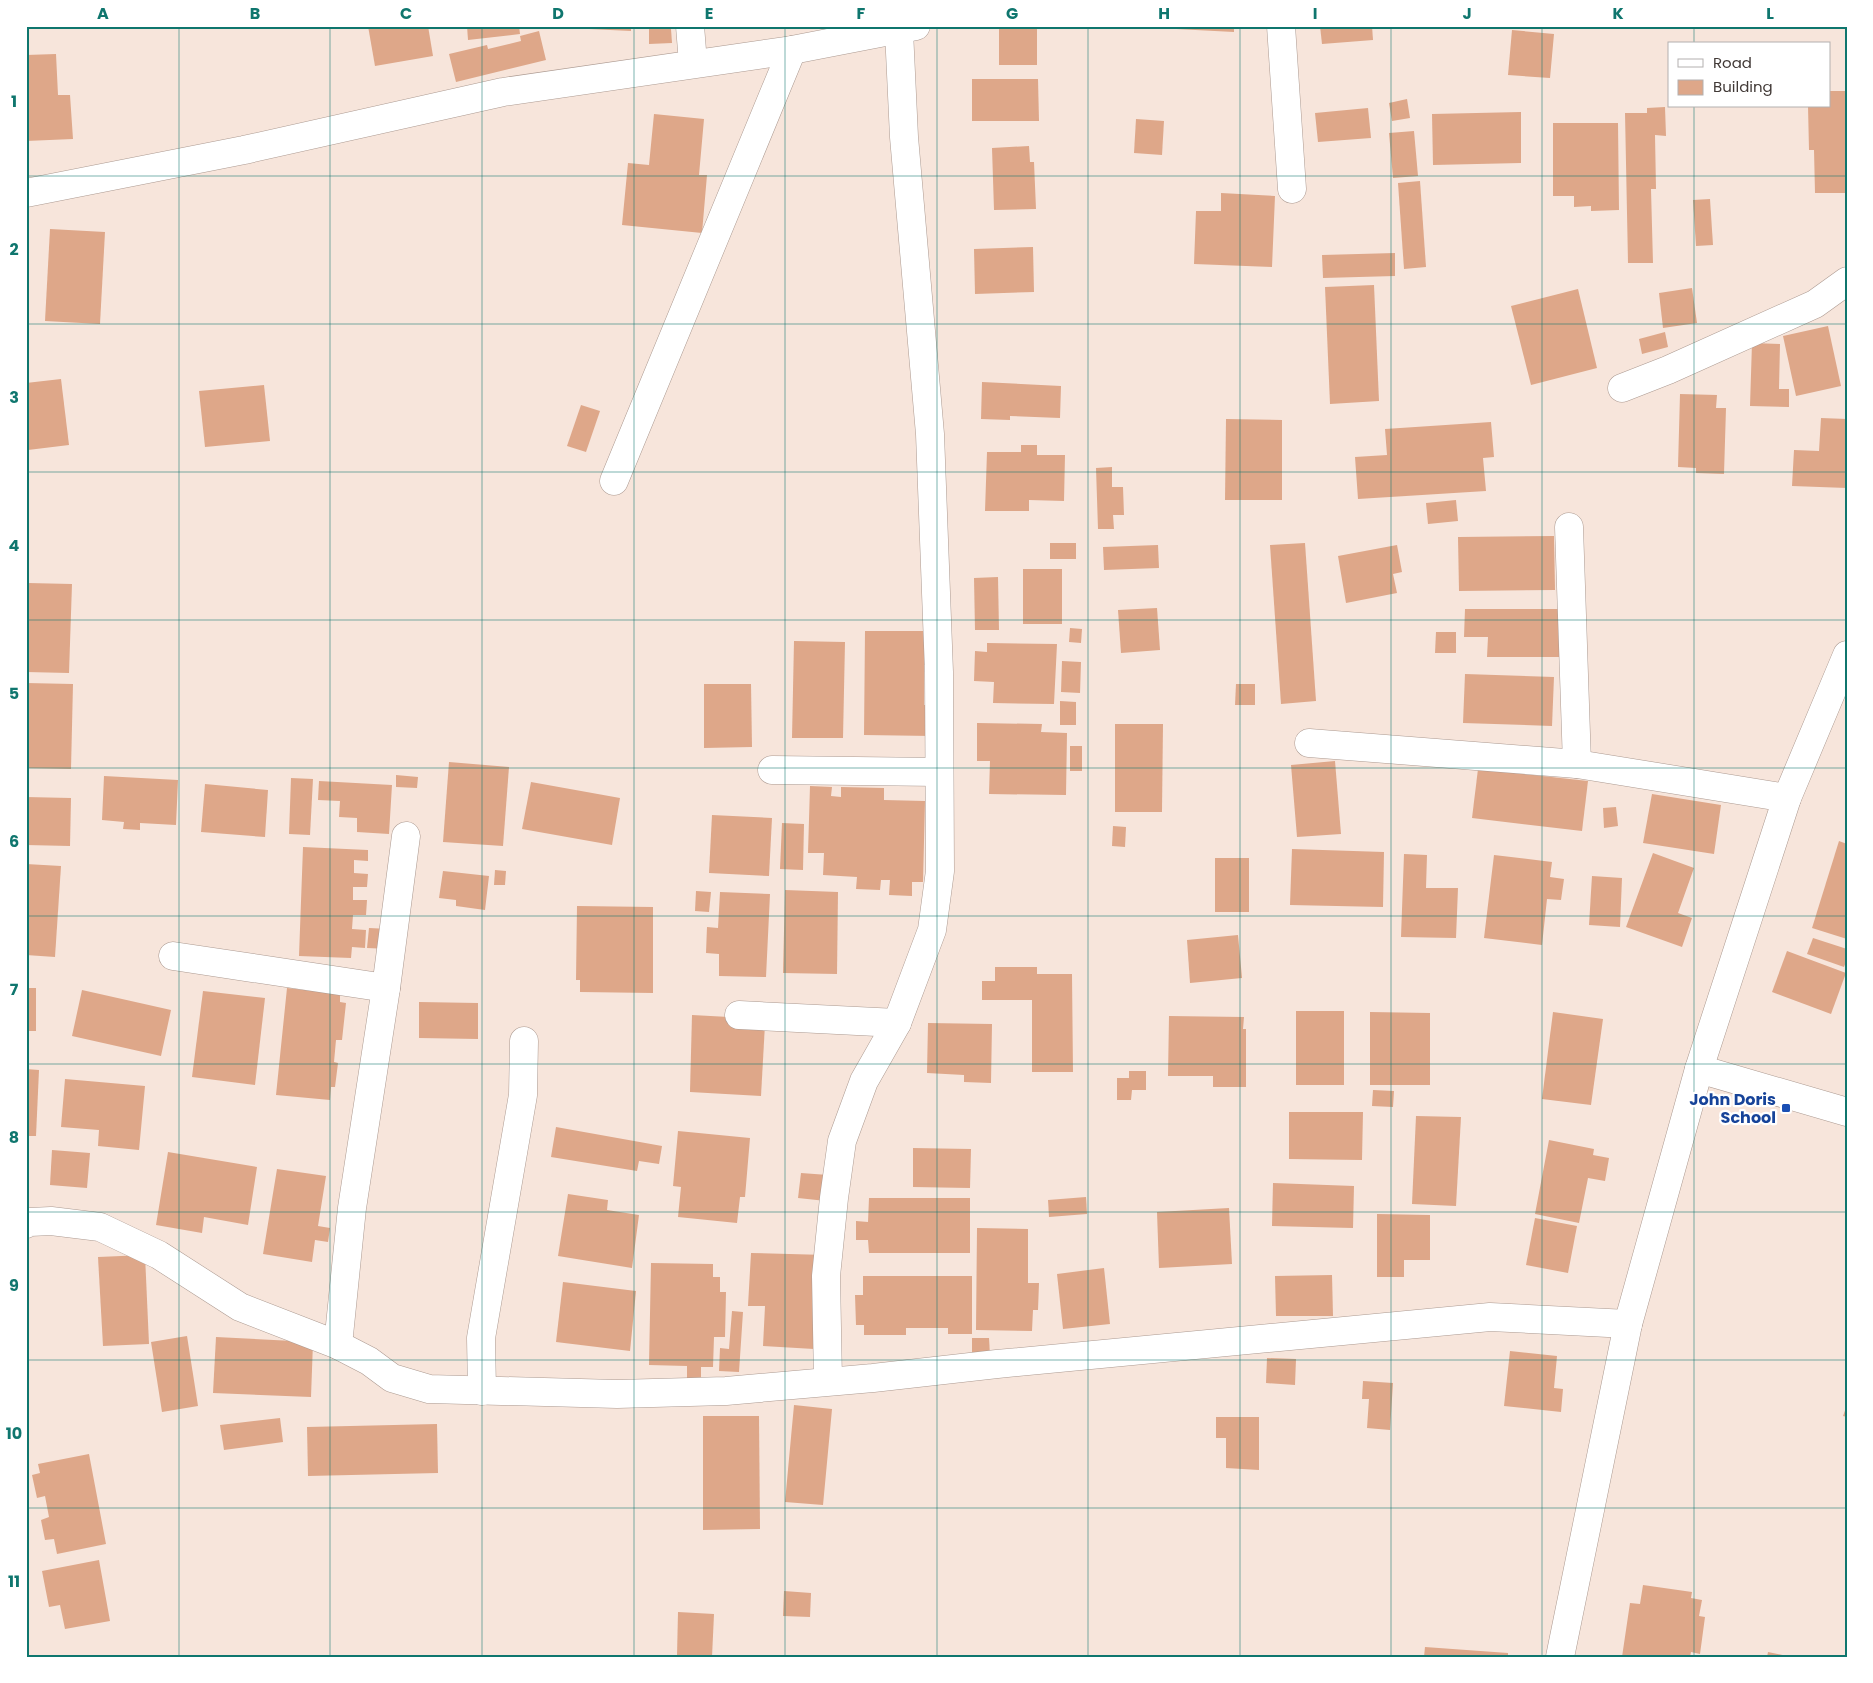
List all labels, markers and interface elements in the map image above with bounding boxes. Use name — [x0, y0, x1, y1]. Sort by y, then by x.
text: A — [97, 2, 109, 25]
text: B — [250, 2, 260, 25]
text: C — [400, 2, 412, 25]
text: D — [552, 2, 564, 25]
text: E — [705, 2, 713, 25]
text: F — [857, 2, 866, 25]
text: G — [1006, 2, 1018, 25]
text: H — [1158, 2, 1170, 25]
text: I — [1313, 2, 1317, 25]
text: J — [1462, 2, 1472, 25]
text: K — [1612, 2, 1624, 25]
text: L — [1766, 2, 1774, 25]
legend — [1668, 42, 1830, 108]
text: Road — [1713, 52, 1752, 73]
text: Building — [1713, 76, 1773, 97]
text: 1 — [11, 90, 17, 113]
text: 2 — [9, 238, 19, 261]
text: 3 — [9, 386, 19, 409]
text: 4 — [9, 534, 20, 557]
text: 5 — [9, 682, 19, 705]
text: 6 — [9, 830, 19, 853]
text: 7 — [10, 978, 19, 1001]
place label: John Doris School — [1689, 1088, 1776, 1129]
marker: John Doris School — [1780, 1102, 1792, 1114]
text: 8 — [9, 1126, 19, 1149]
text: 9 — [9, 1274, 19, 1297]
text: 10 — [6, 1422, 22, 1445]
text: 11 — [8, 1570, 20, 1593]

